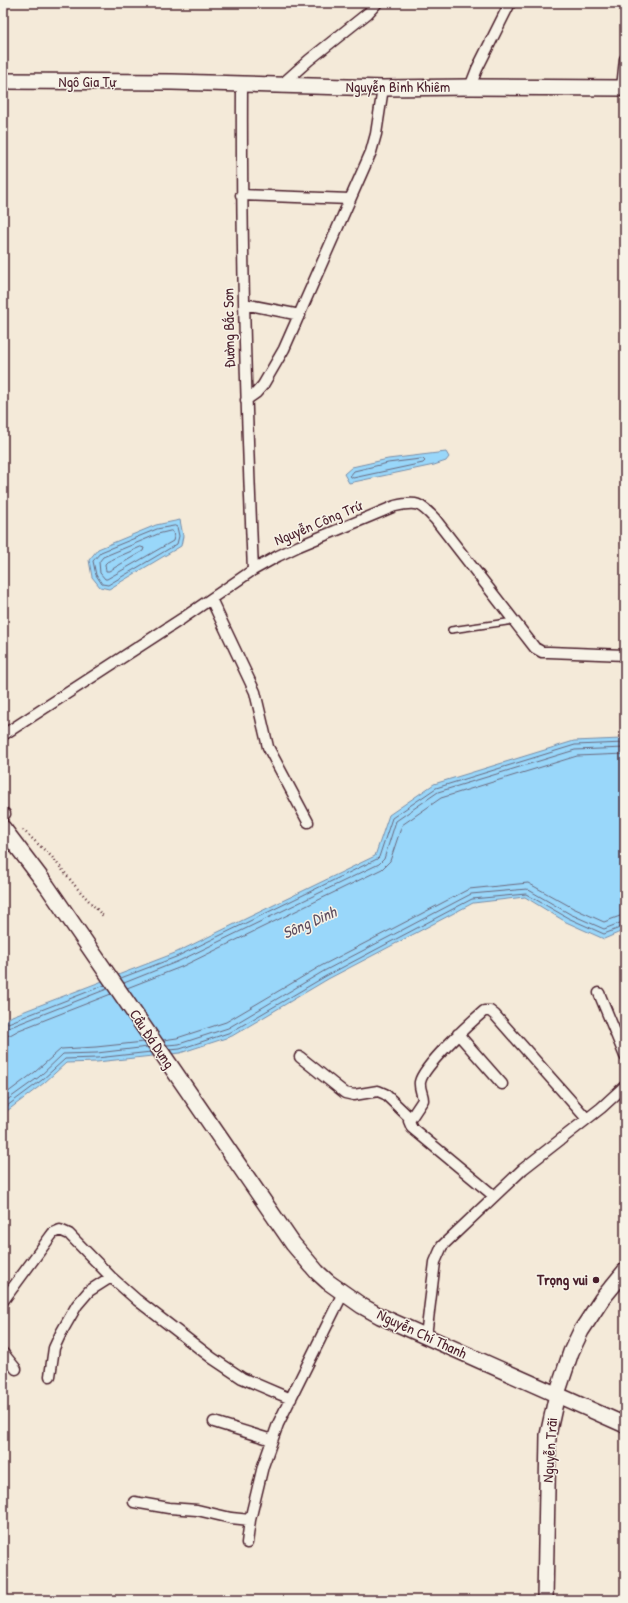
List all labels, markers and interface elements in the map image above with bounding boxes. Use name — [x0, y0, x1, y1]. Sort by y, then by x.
street label: Ngô Gia Tự — [58, 71, 118, 92]
street label: Nguyễn Bỉnh Khiêm — [346, 76, 450, 97]
street label: Đường Bắc Sơn — [217, 288, 240, 368]
street label: Nguyễn Công Trứ — [271, 494, 367, 550]
water label: Sông Dinh — [279, 900, 341, 944]
street label: Cầu Đá Dựng — [125, 1005, 180, 1073]
place label: Trọng vui — [536, 1269, 588, 1291]
marker: Trọng vui — [591, 1275, 601, 1285]
street label: Nguyễn Chí Thanh — [374, 1304, 471, 1364]
street label: Nguyễn Trãi — [537, 1417, 562, 1483]

